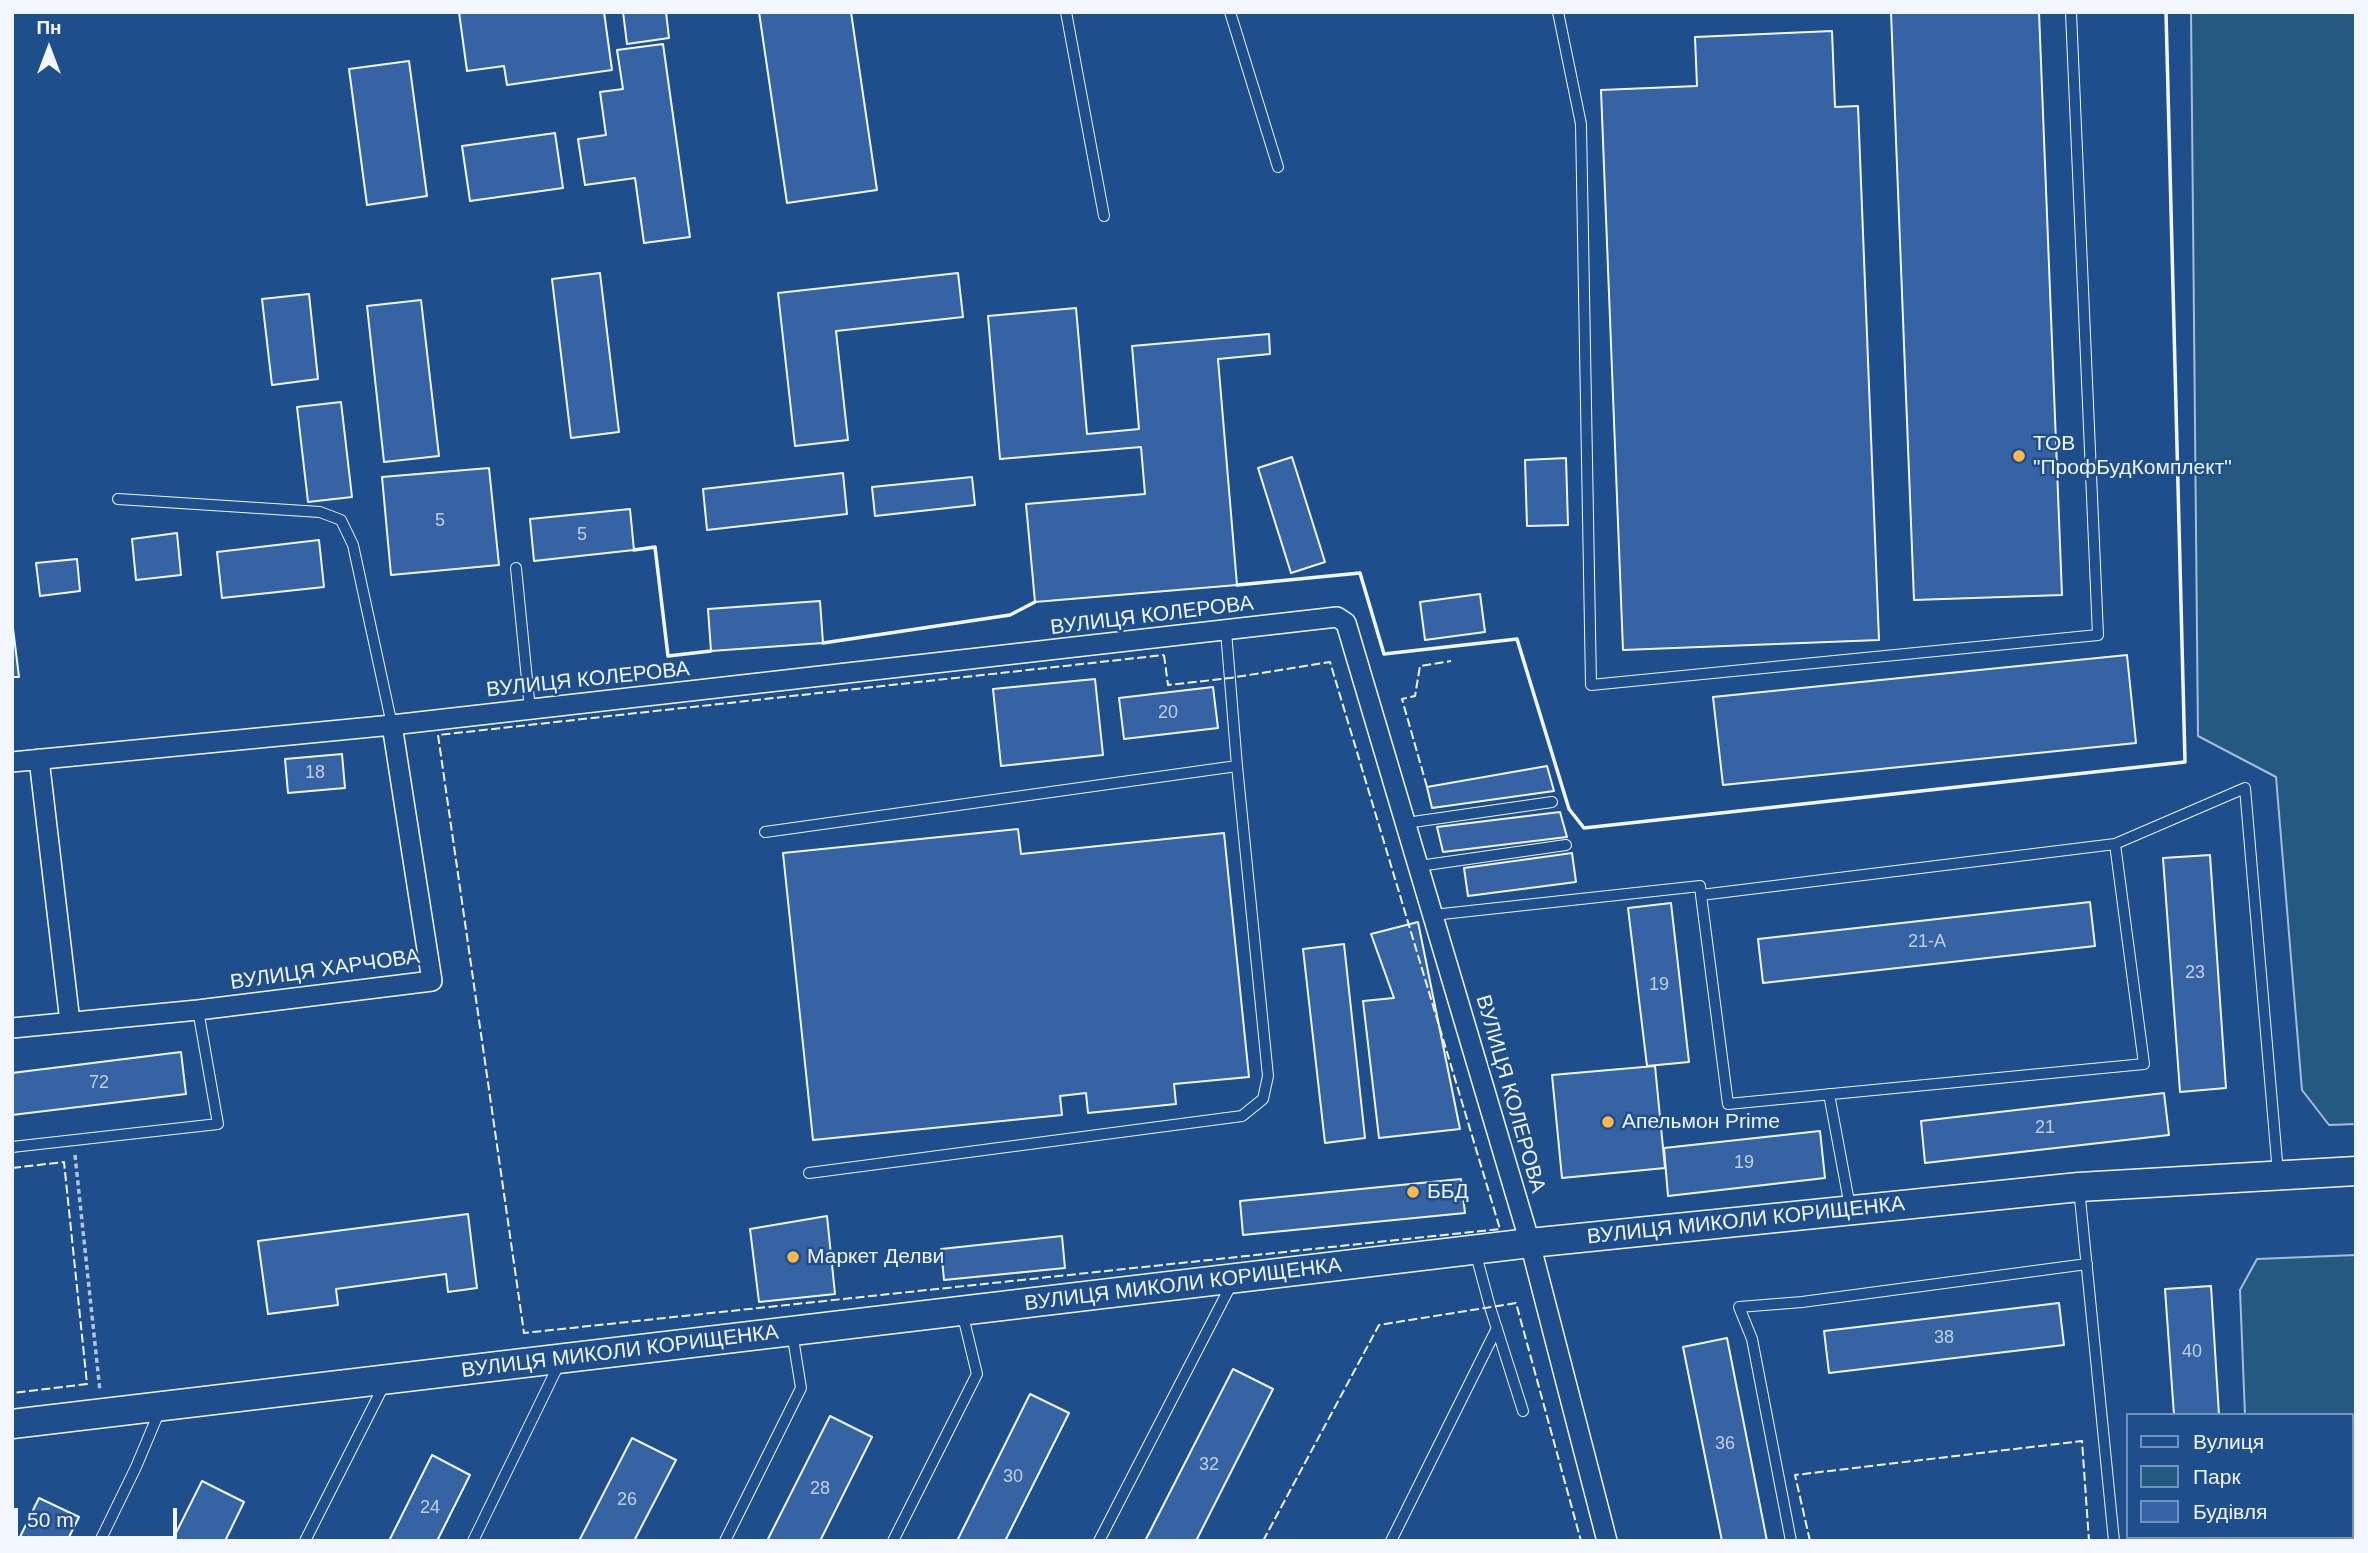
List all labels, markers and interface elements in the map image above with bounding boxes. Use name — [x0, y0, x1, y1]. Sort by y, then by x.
north arrow — [14, 14, 84, 84]
text: Пн — [36, 17, 62, 38]
place label: ТОВ "ПрофБудКомплект" — [2033, 431, 2232, 481]
marker: ТОВ "ПрофБудКомплект" — [2011, 448, 2027, 464]
house number: 5 — [435, 510, 445, 532]
house number: 5 — [577, 524, 587, 546]
street label: ВУЛИЦЯ КОЛЕРОВА — [1049, 591, 1255, 641]
street label: ВУЛИЦЯ КОЛЕРОВА — [485, 657, 691, 703]
house number: 20 — [1158, 702, 1178, 724]
house number: 18 — [305, 762, 325, 784]
house number: 21-А — [1908, 931, 1946, 953]
street label: ВУЛИЦЯ ХАРЧОВА — [229, 944, 421, 996]
house number: 23 — [2185, 962, 2205, 984]
house number: 19 — [1649, 974, 1669, 996]
street label: ВУЛИЦЯ КОЛЕРОВА — [1470, 992, 1550, 1196]
house number: 72 — [89, 1072, 109, 1094]
place label: Апельмон Prime — [1622, 1109, 1780, 1135]
marker: Апельмон Prime — [1600, 1114, 1616, 1130]
house number: 21 — [2035, 1117, 2055, 1139]
house number: 19 — [1734, 1152, 1754, 1174]
place label: ББД — [1427, 1179, 1469, 1205]
marker: ББД — [1405, 1184, 1421, 1200]
street label: ВУЛИЦЯ МИКОЛИ КОРИЩЕНКА — [1586, 1192, 1906, 1250]
place label: Маркет Делви — [807, 1244, 944, 1270]
marker: Маркет Делви — [785, 1249, 801, 1265]
street label: ВУЛИЦЯ МИКОЛИ КОРИЩЕНКА — [1023, 1253, 1343, 1317]
street label: ВУЛИЦЯ МИКОЛИ КОРИЩЕНКА — [460, 1320, 780, 1384]
house number: 38 — [1934, 1327, 1954, 1349]
house number: 40 — [2182, 1341, 2202, 1363]
legend — [2126, 1413, 2354, 1539]
text: Вулиця — [2193, 1430, 2264, 1453]
house number: 36 — [1715, 1433, 1735, 1455]
house number: 32 — [1199, 1454, 1219, 1476]
text: Парк — [2193, 1465, 2241, 1488]
house number: 30 — [1003, 1466, 1023, 1488]
house number: 28 — [810, 1478, 830, 1500]
house number: 26 — [617, 1489, 637, 1511]
scale bar — [18, 1494, 180, 1538]
house number: 24 — [420, 1497, 440, 1519]
text: Будівля — [2193, 1500, 2267, 1523]
text: 50 m — [27, 1508, 74, 1531]

